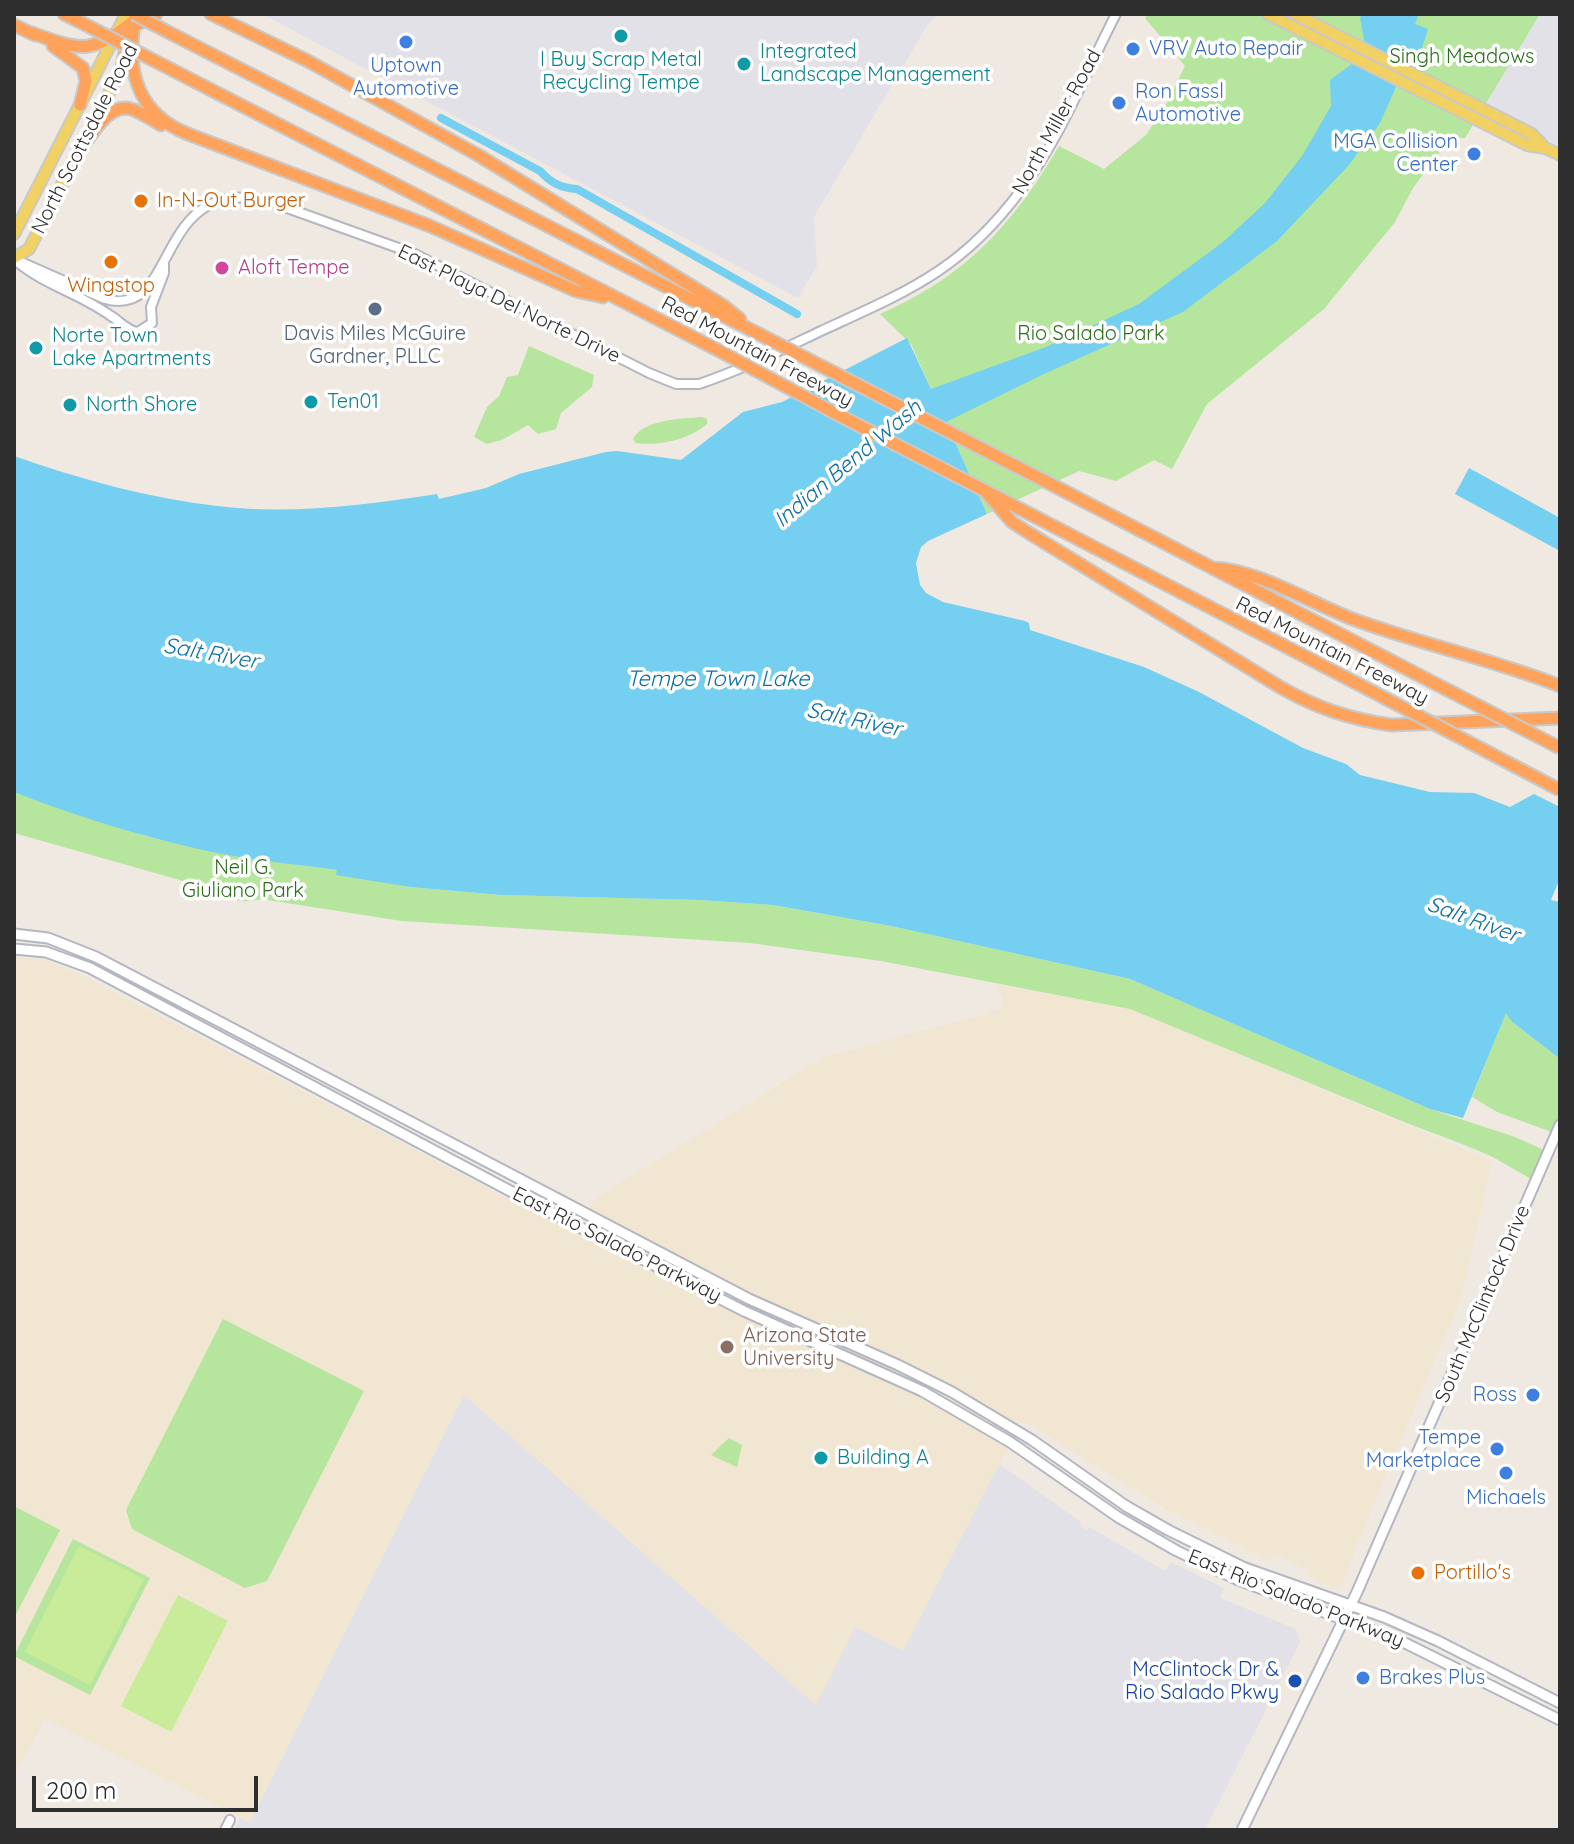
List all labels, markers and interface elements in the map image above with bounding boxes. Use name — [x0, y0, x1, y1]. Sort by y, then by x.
marker: I Buy Scrap Metal Recycling Tempe — [612, 27, 630, 45]
marker: Uptown Automotive — [397, 33, 415, 51]
place label: VRV Auto Repair — [1149, 37, 1303, 61]
street label: North Scottsdale Road — [27, 40, 143, 238]
place label: Integrated Landscape Management — [760, 40, 991, 87]
marker: VRV Auto Repair — [1124, 40, 1142, 58]
street label: North Miller Road — [1007, 45, 1107, 199]
park label: Singh Meadows — [1390, 45, 1534, 69]
place label: I Buy Scrap Metal Recycling Tempe — [540, 48, 702, 95]
place label: Uptown Automotive — [353, 54, 459, 101]
marker: Integrated Landscape Management — [735, 55, 753, 73]
place label: Ron Fassl Automotive — [1135, 80, 1241, 127]
marker: Ron Fassl Automotive — [1110, 94, 1128, 112]
place label: MGA Collision Center — [1333, 130, 1458, 177]
marker: MGA Collision Center — [1465, 145, 1483, 163]
place label: In-N-Out Burger — [157, 189, 306, 213]
marker: In-N-Out Burger — [132, 192, 150, 210]
street label: East Playa Del Norte Drive — [394, 240, 624, 368]
marker: Wingstop — [102, 253, 120, 271]
place label: Aloft Tempe — [238, 256, 350, 280]
marker: Aloft Tempe — [213, 259, 231, 277]
place label: Wingstop — [67, 274, 155, 298]
street label: Red Mountain Freeway — [657, 291, 857, 413]
marker: Davis Miles McGuire Gardner, PLLC — [366, 300, 384, 318]
place label: Davis Miles McGuire Gardner, PLLC — [284, 322, 466, 369]
park label: Rio Salado Park — [1017, 322, 1165, 346]
place label: Norte Town Lake Apartments — [52, 324, 211, 371]
marker: Norte Town Lake Apartments — [27, 339, 45, 357]
place label: Ten01 — [327, 390, 379, 414]
place label: North Shore — [86, 393, 197, 417]
marker: Ten01 — [302, 393, 320, 411]
water label: Indian Bend Wash — [769, 395, 927, 533]
marker: North Shore — [61, 396, 79, 414]
street label: Red Mountain Freeway — [1231, 592, 1433, 710]
water label: Salt River — [161, 633, 261, 675]
water label: Tempe Town Lake — [627, 666, 809, 692]
water label: Salt River — [804, 697, 904, 743]
park label: Neil G. Giuliano Park — [182, 856, 304, 903]
water label: Salt River — [1423, 891, 1523, 949]
street label: East Rio Salado Parkway — [509, 1182, 725, 1308]
street label: South McClintock Drive — [1431, 1202, 1535, 1406]
place label: Arizona State University — [743, 1324, 867, 1371]
marker: Arizona State University — [718, 1338, 736, 1356]
place label: Ross — [1473, 1383, 1517, 1407]
marker: Ross — [1524, 1386, 1542, 1404]
place label: Tempe Marketplace — [1366, 1426, 1481, 1473]
marker: Tempe Marketplace — [1488, 1440, 1506, 1458]
place label: Building A — [837, 1446, 929, 1470]
marker: Building A — [812, 1449, 830, 1467]
marker: Michaels — [1497, 1464, 1515, 1482]
place label: Michaels — [1466, 1486, 1546, 1510]
street label: East Rio Salado Parkway — [1184, 1545, 1408, 1653]
place label: Portillo's — [1434, 1561, 1511, 1585]
marker: Portillo's — [1409, 1564, 1427, 1582]
place label: McClintock Dr & Rio Salado Pkwy — [1125, 1658, 1279, 1705]
place label: Brakes Plus — [1379, 1666, 1485, 1690]
marker: Brakes Plus — [1354, 1669, 1372, 1687]
marker: McClintock Dr & Rio Salado Pkwy — [1286, 1672, 1304, 1690]
scale bar — [36, 1760, 262, 1810]
text: 200 m — [46, 1775, 116, 1805]

